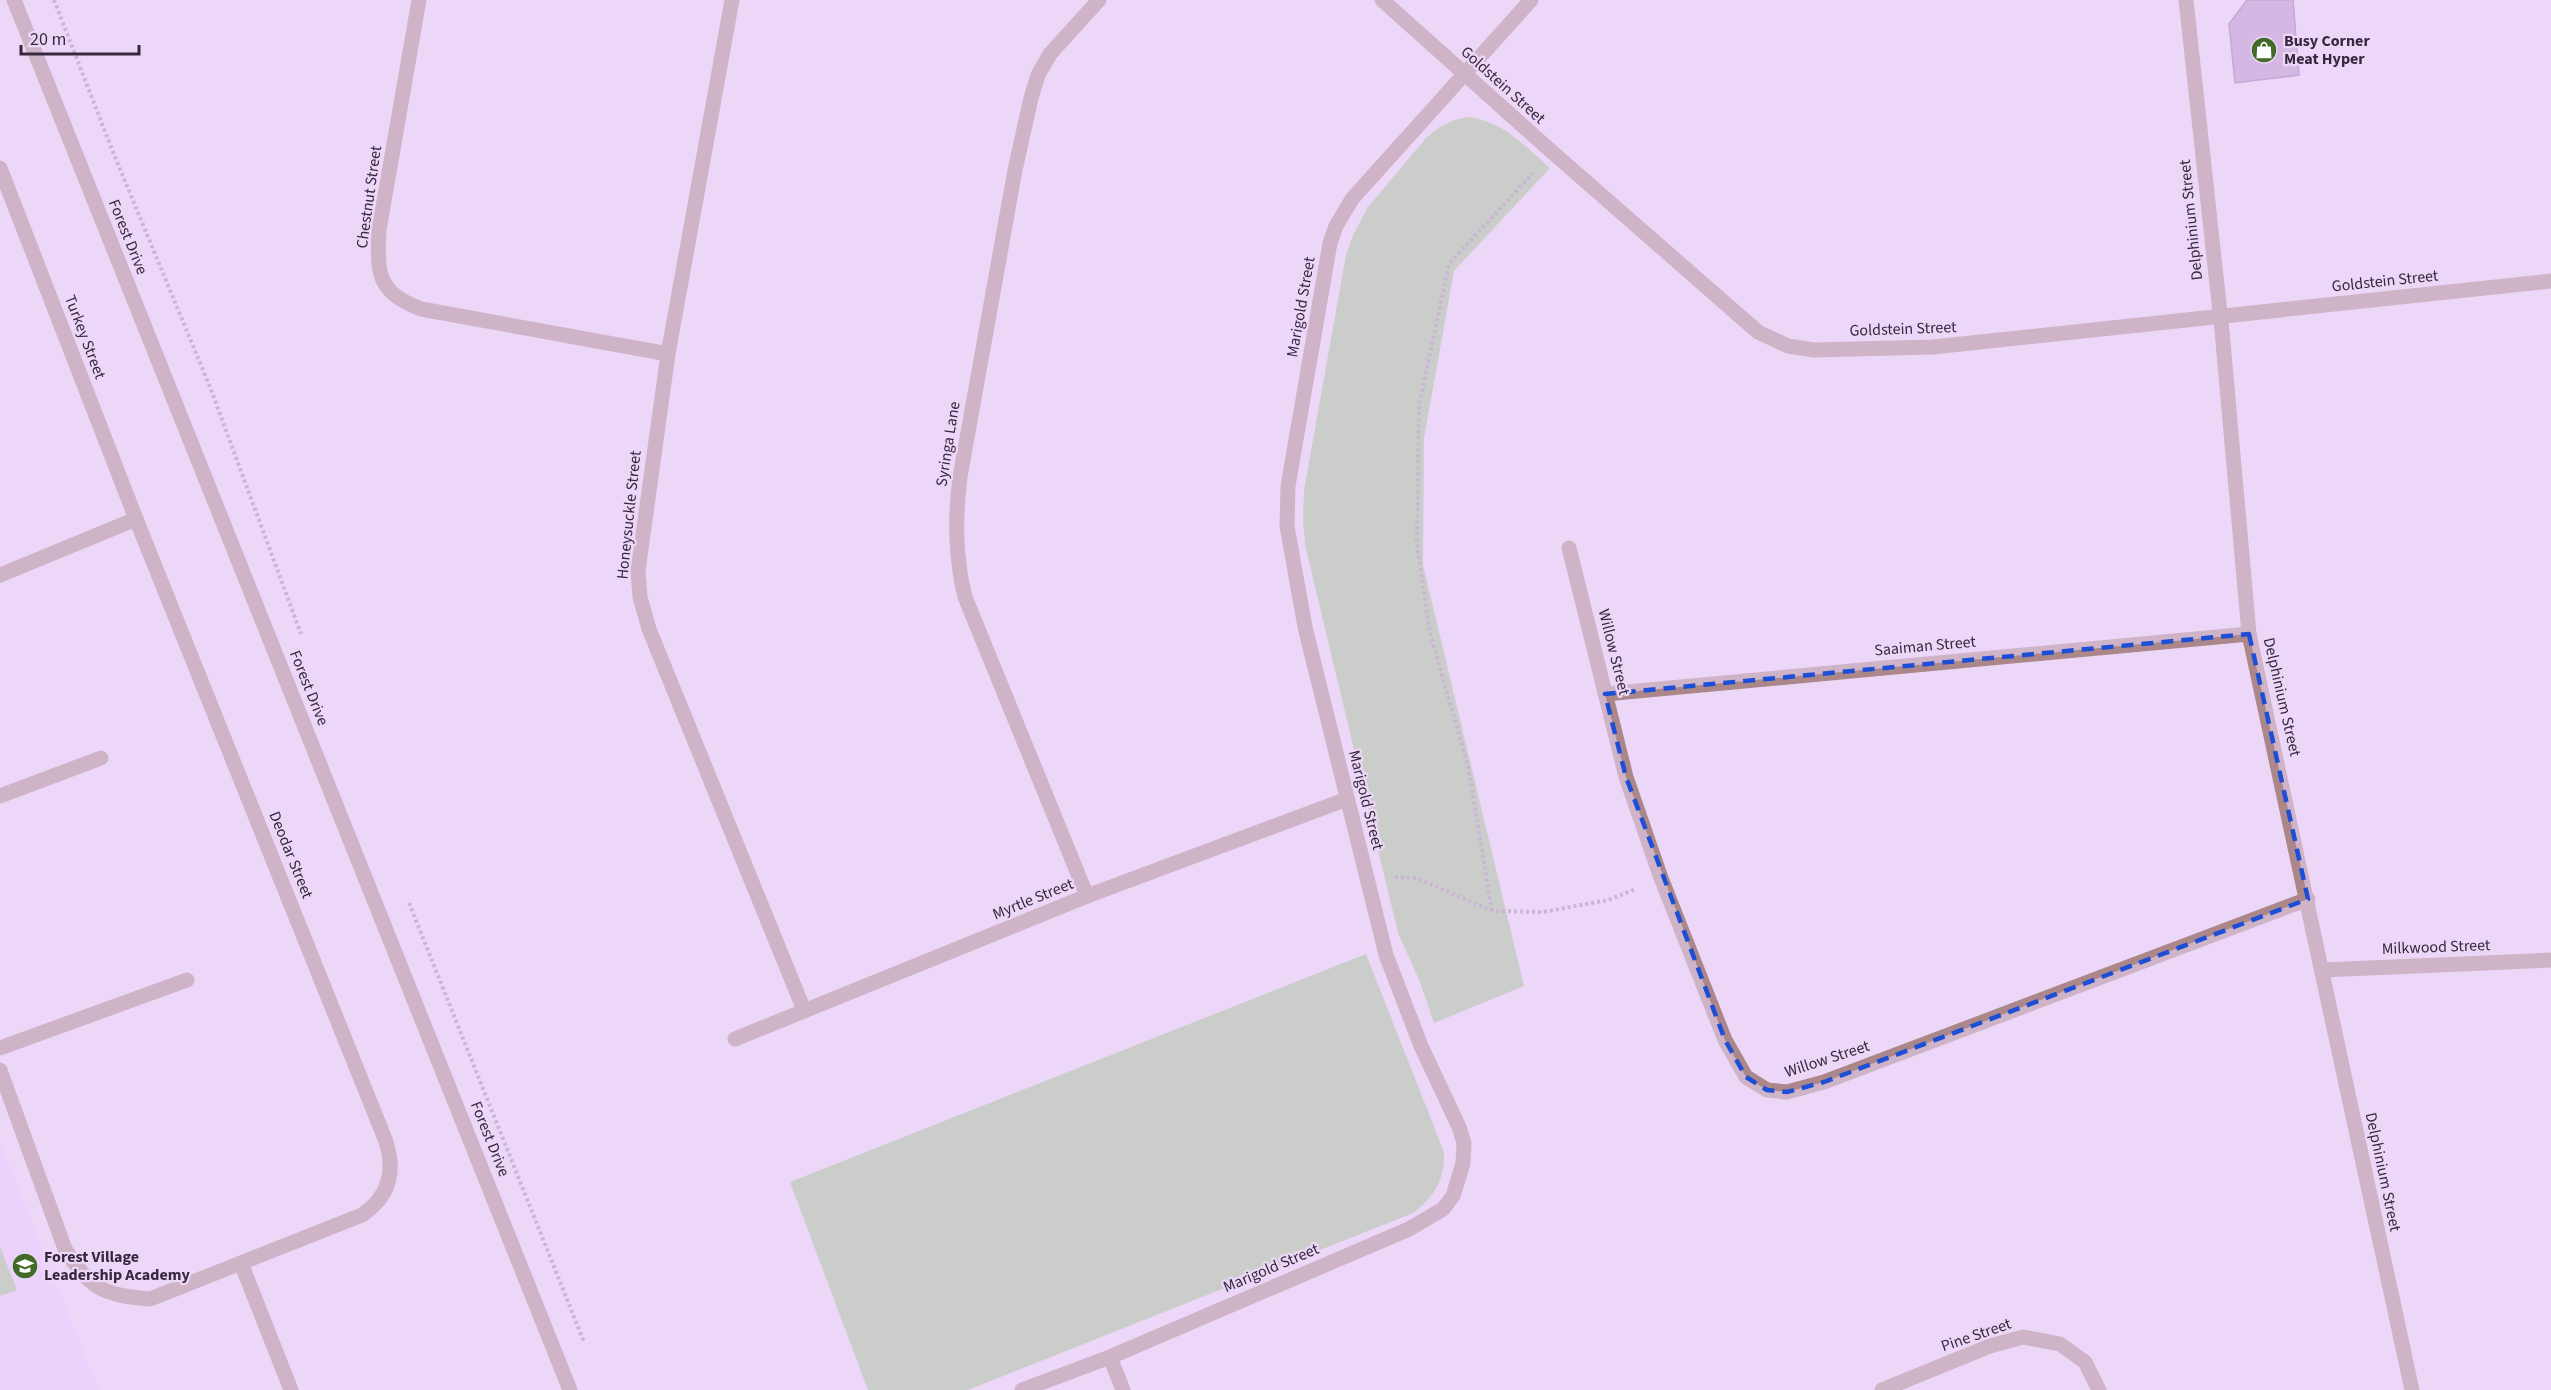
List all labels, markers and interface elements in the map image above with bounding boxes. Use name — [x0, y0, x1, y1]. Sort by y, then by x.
scale bar — [21, 18, 140, 56]
text: 20 m — [30, 27, 66, 52]
place label: Busy Corner Meat Hyper — [2284, 30, 2370, 70]
shop icon: Busy Corner Meat Hyper — [2249, 35, 2279, 65]
street label: Goldstein Street — [1456, 41, 1551, 129]
street label: Chestnut Street — [351, 144, 387, 250]
street label: Delphinium Street — [2174, 158, 2208, 281]
street label: Forest Drive — [103, 196, 153, 278]
street label: Marigold Street — [1281, 254, 1321, 359]
street label: Goldstein Street — [2331, 264, 2440, 298]
street label: Turkey Street — [59, 292, 111, 383]
street label: Goldstein Street — [1849, 316, 1957, 342]
street label: Syringa Lane — [930, 400, 966, 488]
street label: Honeysuckle Street — [611, 449, 647, 580]
street label: Willow Street — [1593, 607, 1635, 698]
street label: Saaiman Street — [1873, 631, 1977, 661]
street label: Delphinium Street — [2258, 635, 2306, 759]
street label: Forest Drive — [284, 647, 334, 729]
street label: Marigold Street — [1343, 748, 1389, 853]
street label: Deodar Street — [264, 808, 319, 902]
street label: Myrtle Street — [989, 873, 1077, 925]
street label: Milkwood Street — [2381, 934, 2491, 960]
street label: Willow Street — [1782, 1035, 1873, 1083]
street label: Forest Drive — [465, 1098, 515, 1180]
street label: Delphinium Street — [2360, 1110, 2406, 1234]
street label: Marigold Street — [1220, 1238, 1323, 1298]
place label: Forest Village Leadership Academy — [44, 1246, 190, 1286]
school or university icon: Forest Village Leadership Academy — [10, 1251, 40, 1281]
street label: Pine Street — [1938, 1313, 2015, 1357]

